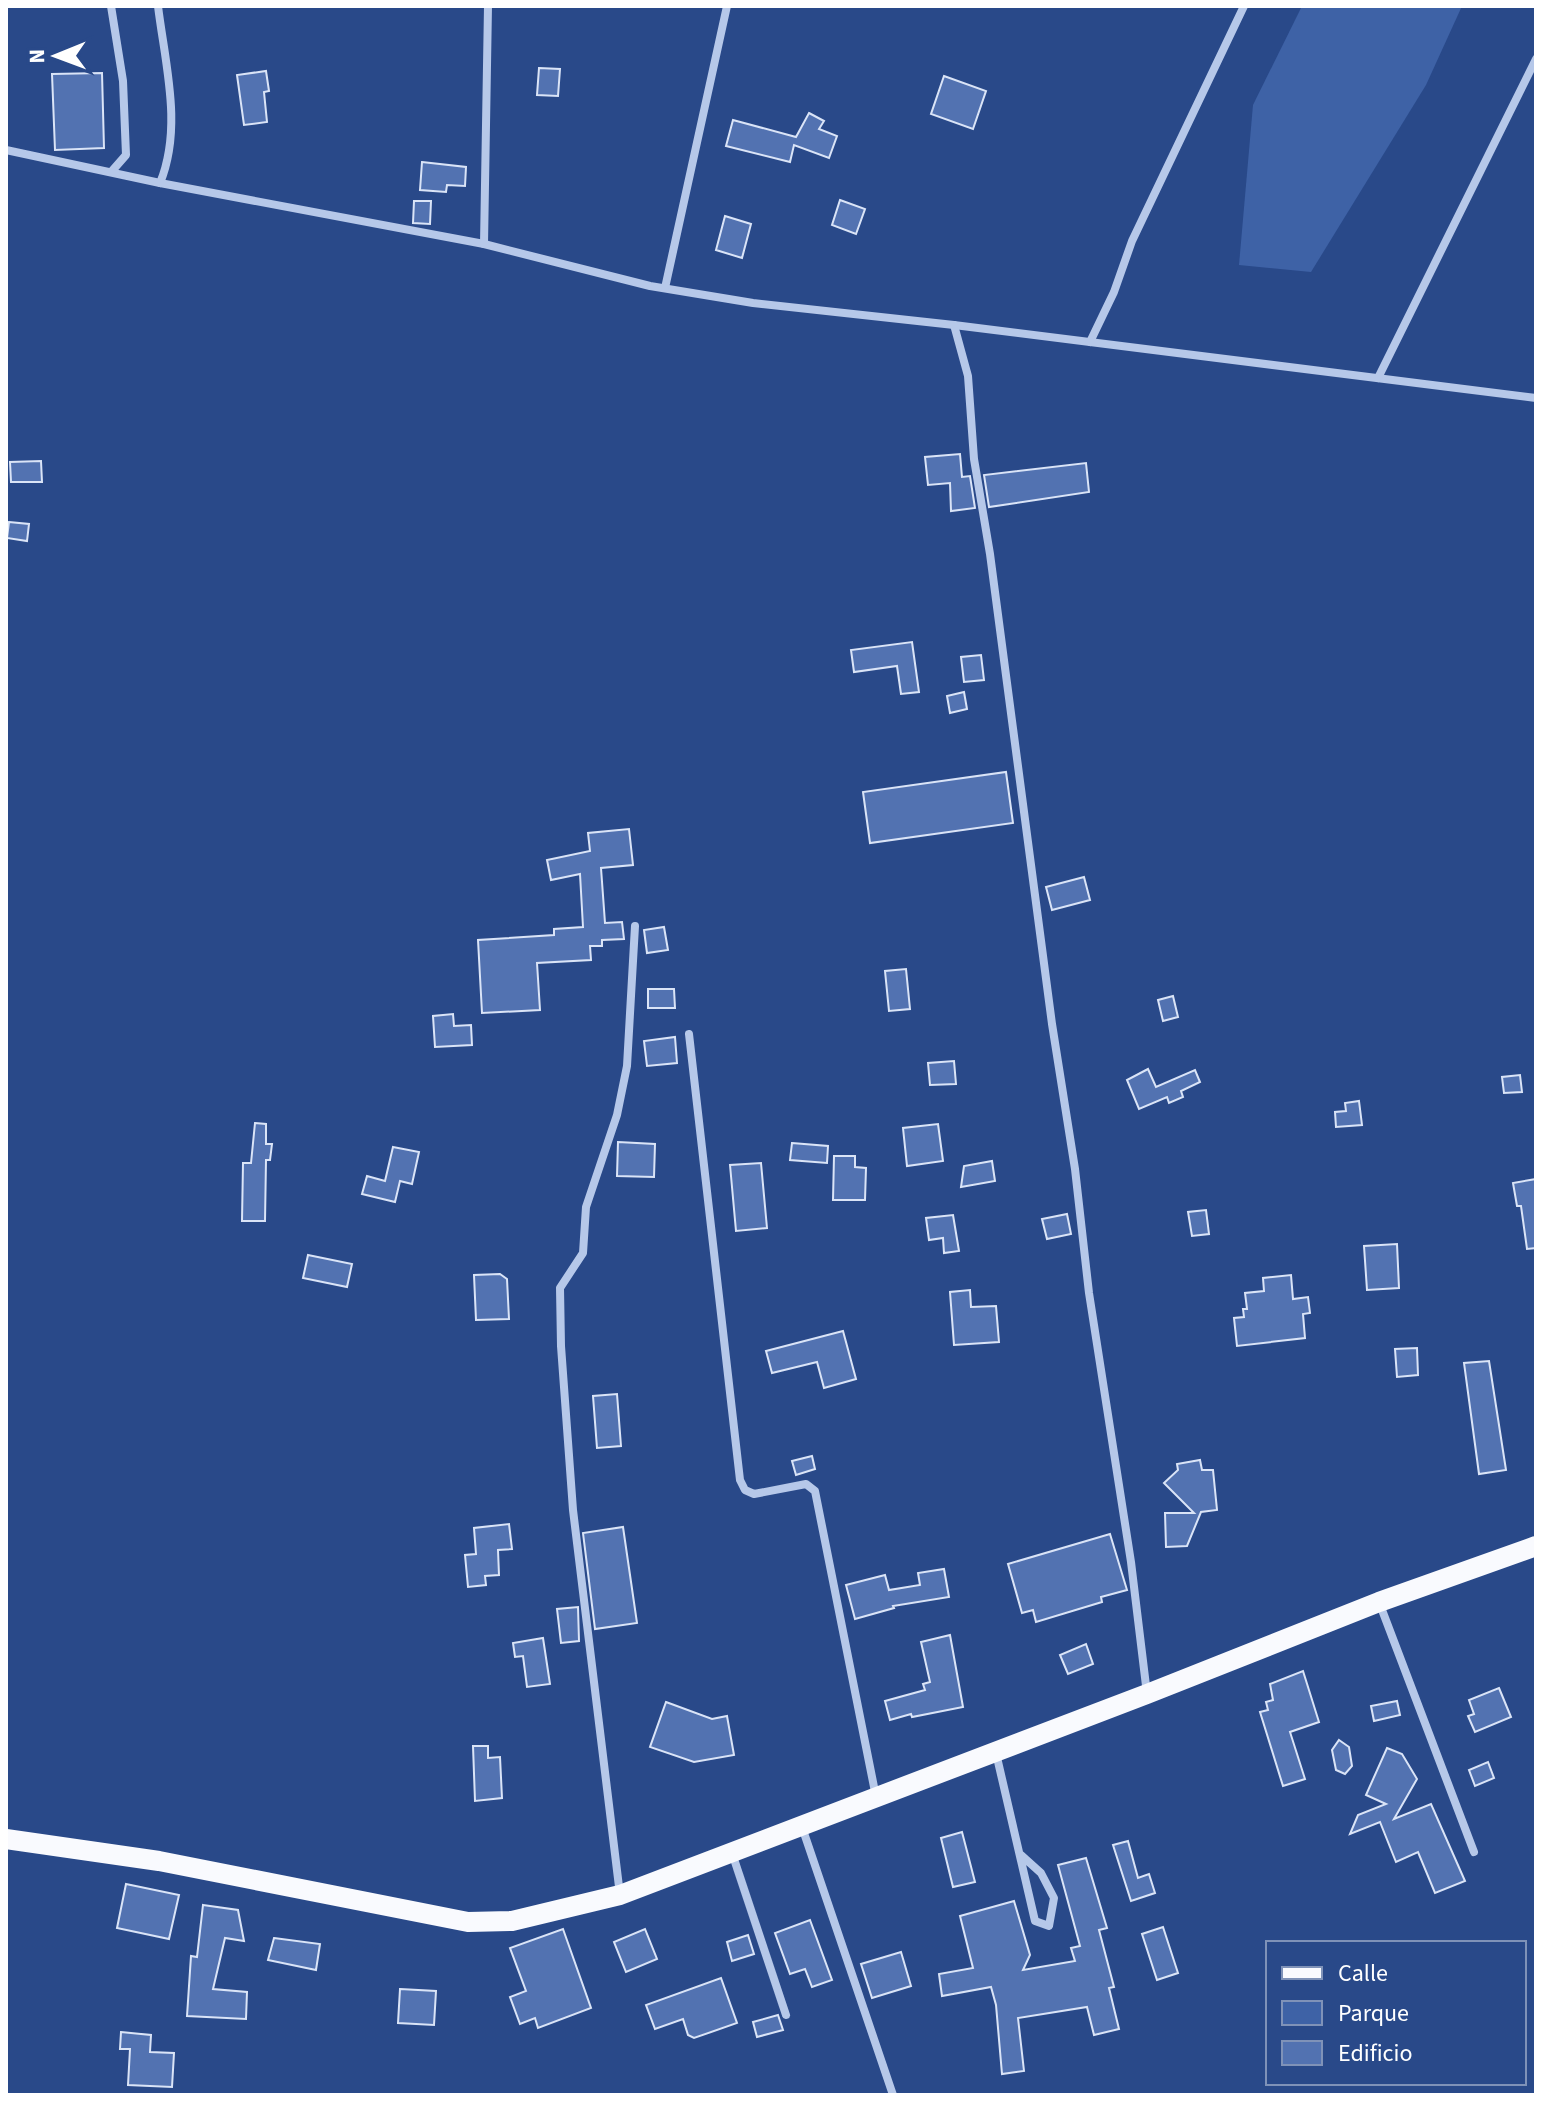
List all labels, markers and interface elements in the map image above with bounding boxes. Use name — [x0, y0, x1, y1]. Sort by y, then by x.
north arrow — [16, 16, 96, 96]
text: N — [21, 49, 53, 64]
legend — [1266, 1941, 1526, 2085]
text: Calle — [1338, 1956, 1388, 1991]
text: Parque — [1338, 1996, 1409, 2031]
text: Edificio — [1338, 2036, 1412, 2071]

